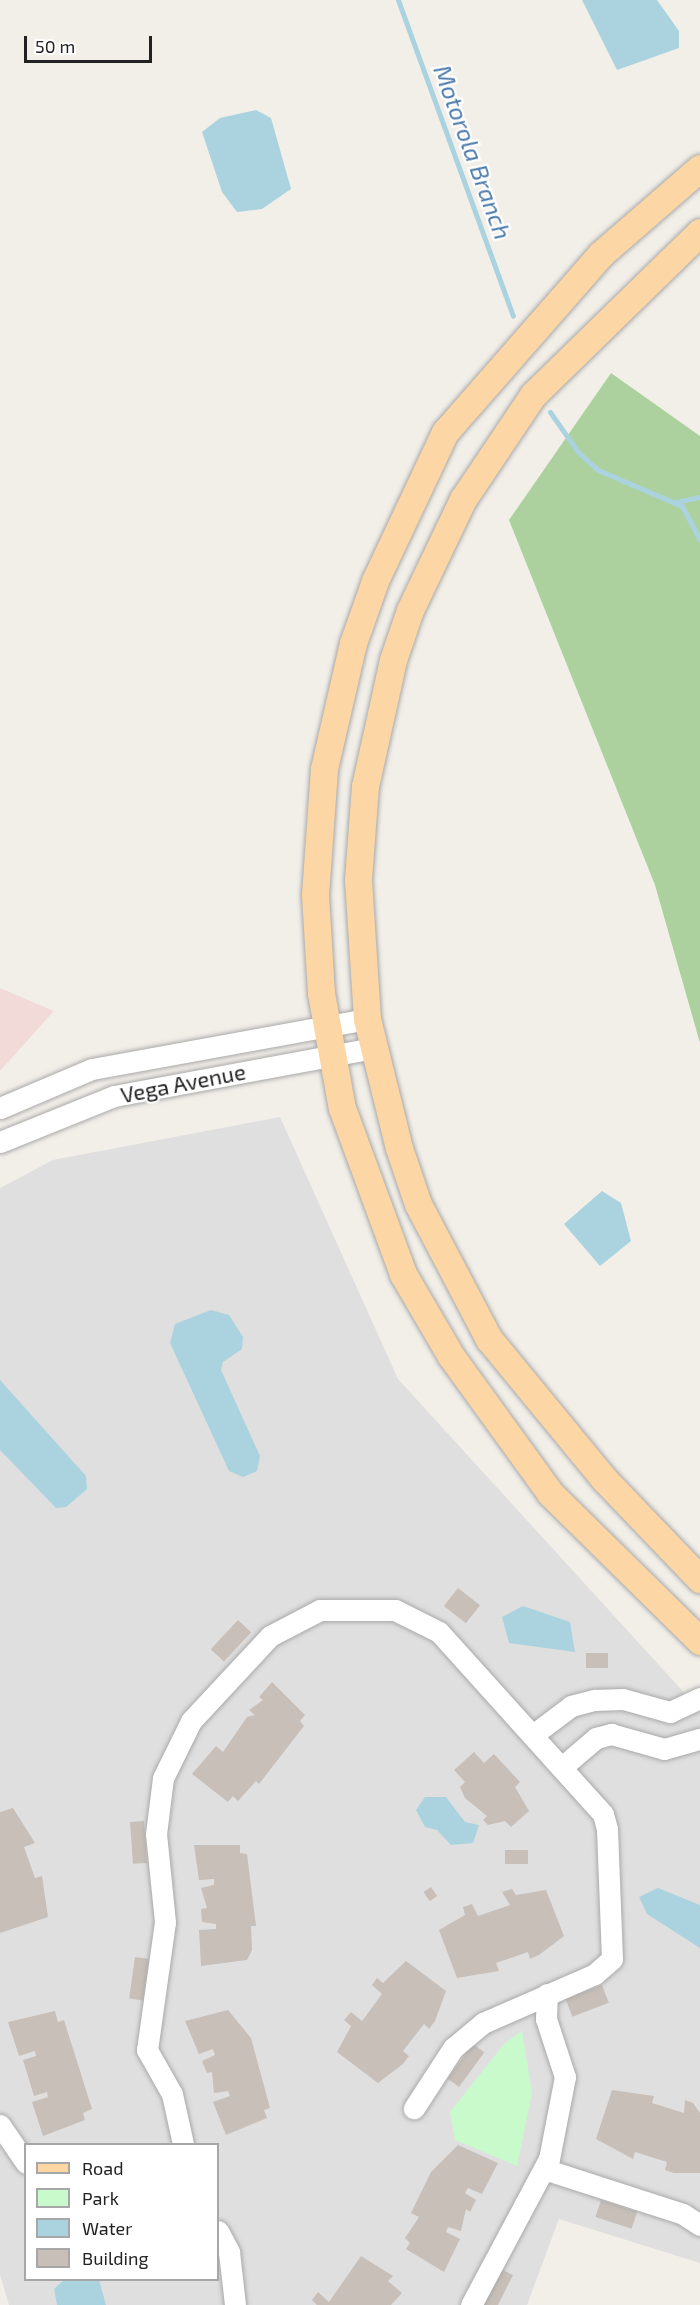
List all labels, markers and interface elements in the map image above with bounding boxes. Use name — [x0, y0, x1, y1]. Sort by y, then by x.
scale bar — [27, 24, 154, 62]
text: 50 m — [35, 35, 75, 57]
water label: Motorola Branch — [428, 61, 518, 243]
street label: Vega Avenue — [118, 1058, 248, 1108]
legend — [24, 2143, 219, 2281]
text: Road — [82, 2157, 123, 2179]
text: Park — [82, 2187, 119, 2209]
text: Water — [82, 2217, 132, 2239]
text: Building — [82, 2247, 149, 2269]

